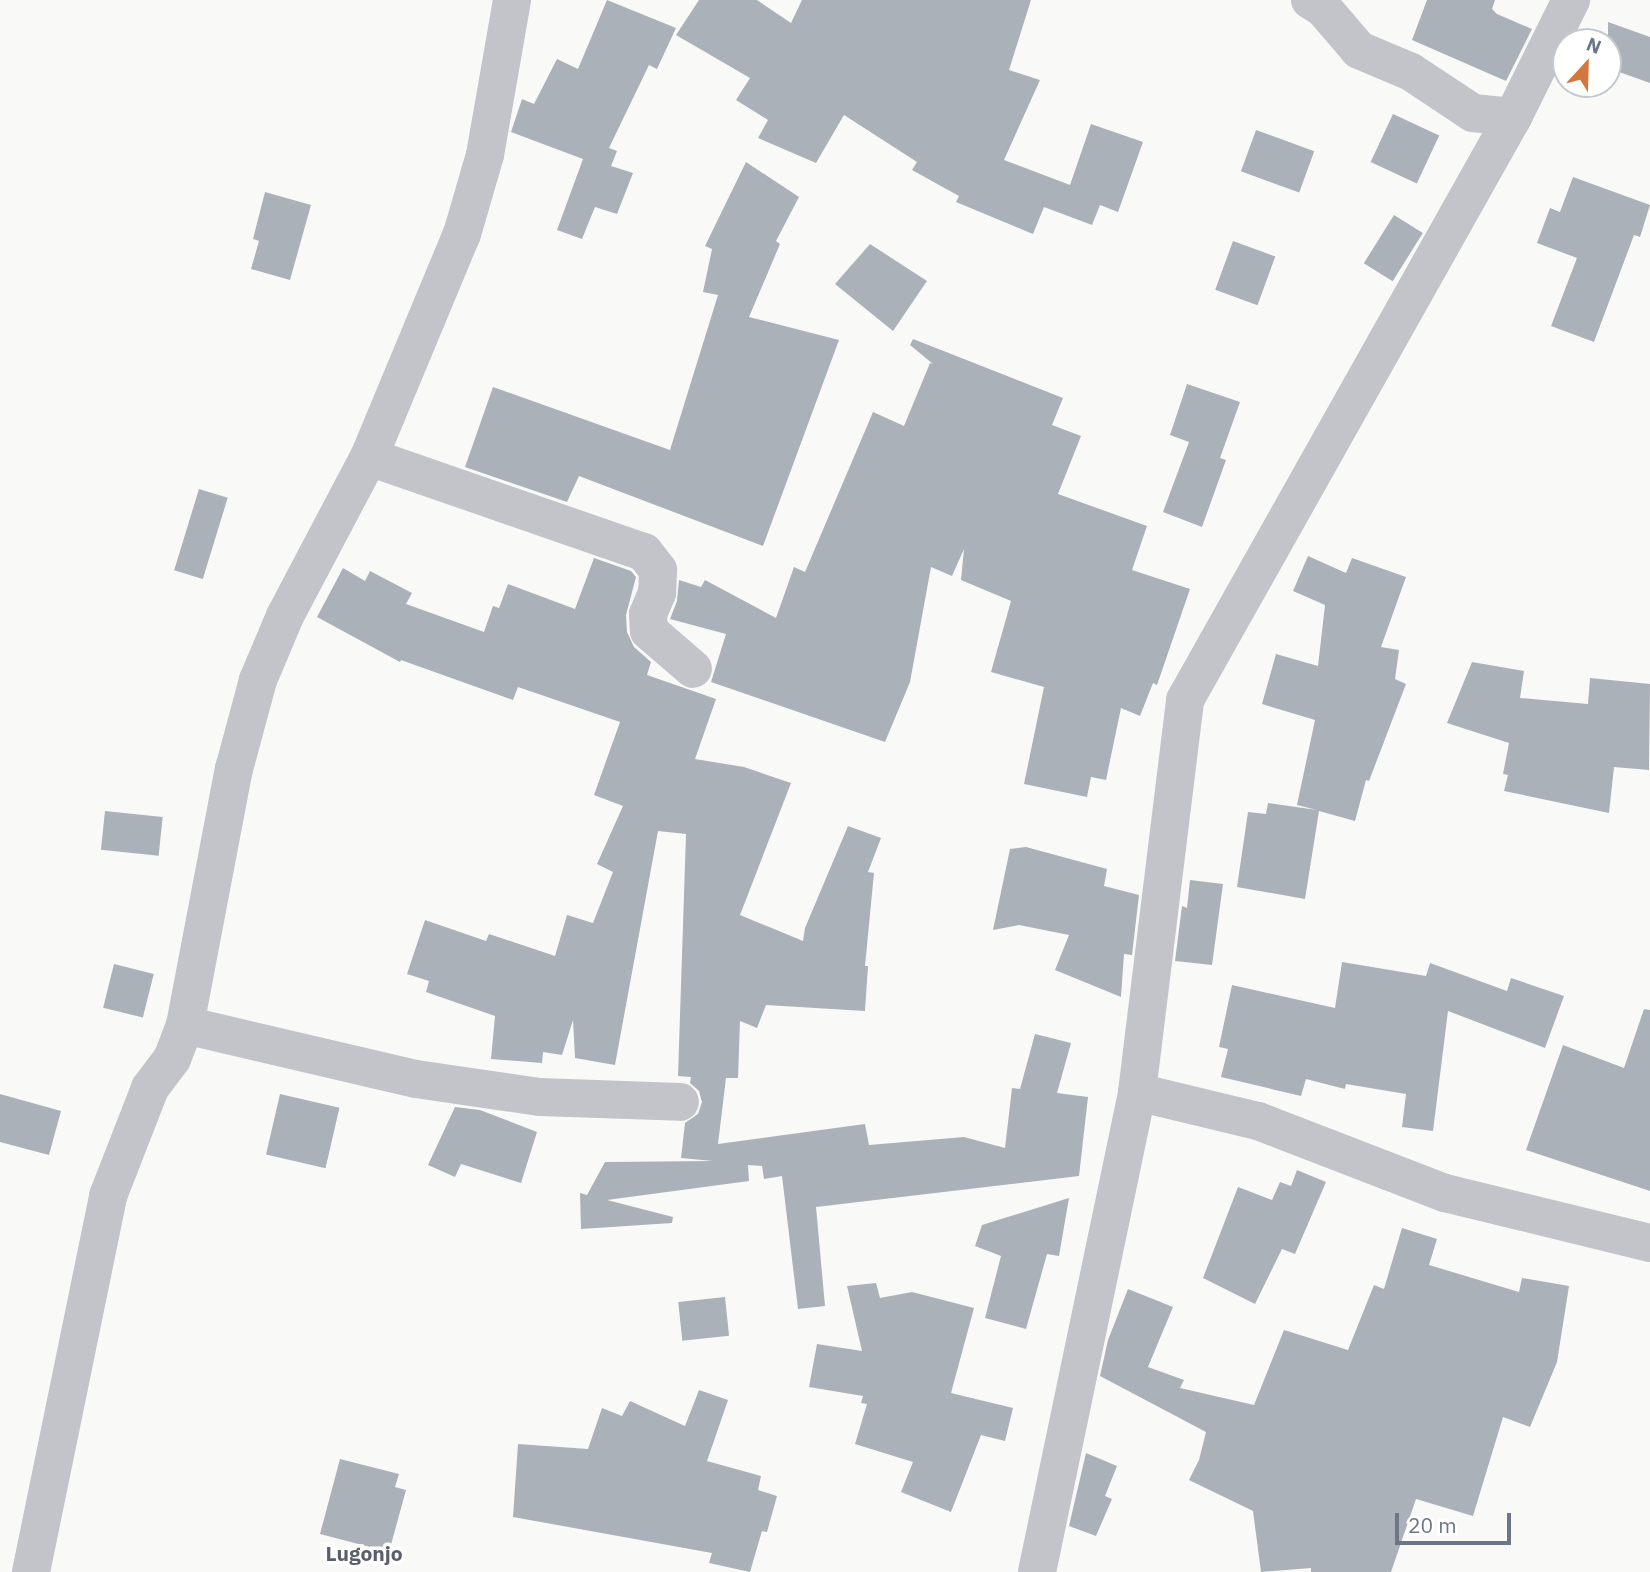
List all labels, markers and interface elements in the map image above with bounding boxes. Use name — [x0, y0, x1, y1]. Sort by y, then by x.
north arrow — [1552, 28, 1622, 98]
text: N — [1583, 32, 1605, 59]
scale bar — [1398, 1498, 1514, 1542]
text: 20 m — [1408, 1511, 1457, 1539]
district label: Lugonjo — [325, 1540, 403, 1566]

